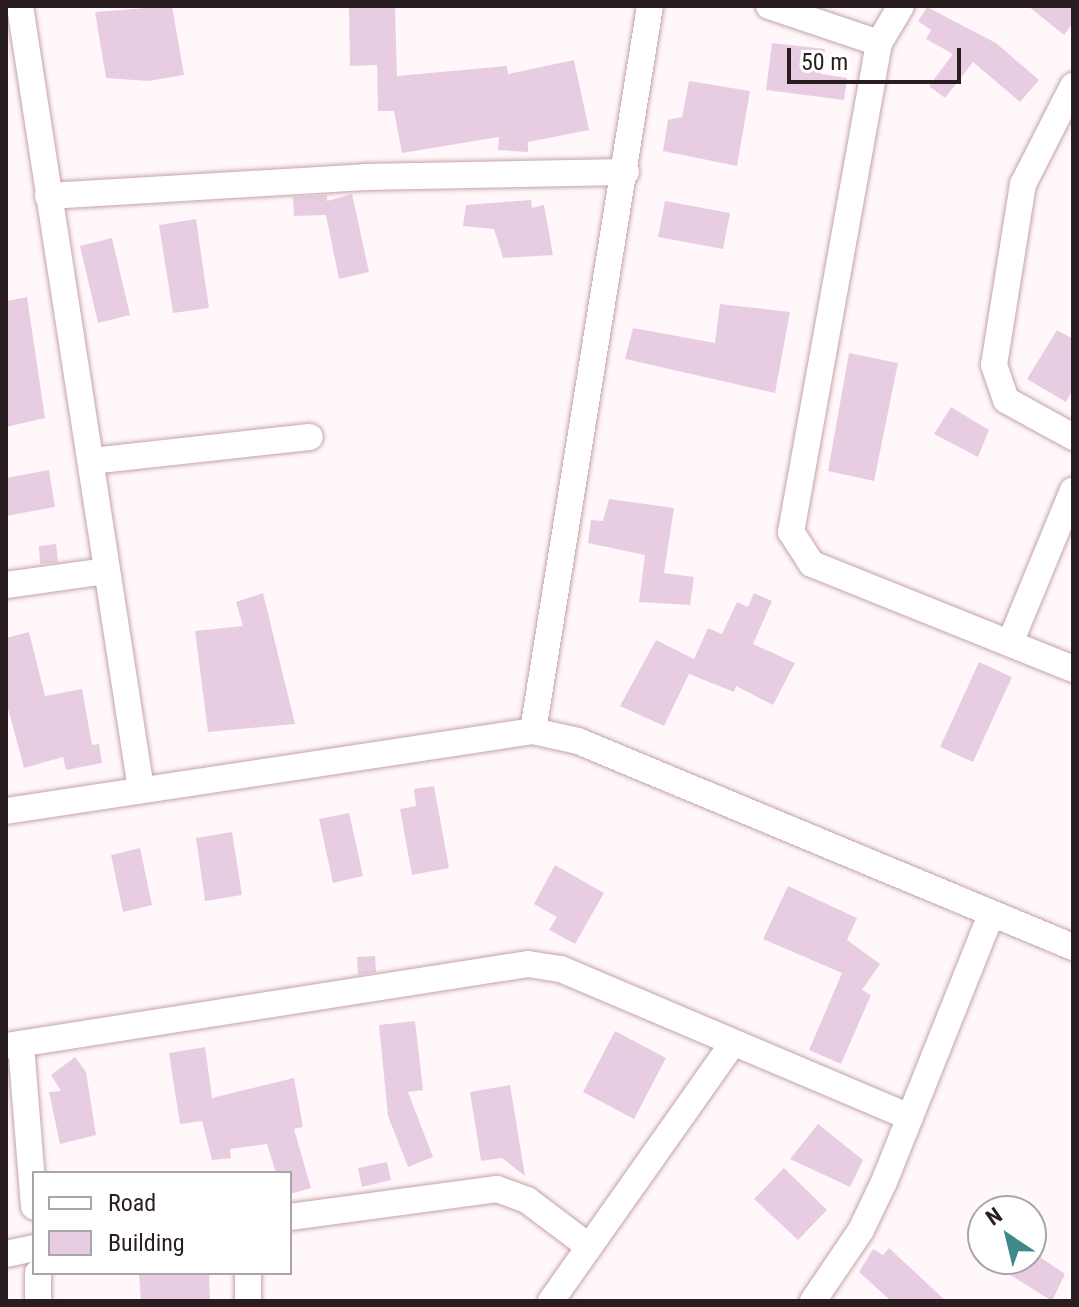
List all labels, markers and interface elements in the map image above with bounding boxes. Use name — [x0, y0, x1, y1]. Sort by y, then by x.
scale bar — [791, 32, 965, 82]
text: 50 m — [801, 48, 848, 76]
legend — [32, 1171, 292, 1275]
text: Road — [108, 1189, 156, 1217]
north arrow — [967, 1195, 1047, 1275]
text: N — [981, 1202, 1007, 1231]
text: Building — [108, 1229, 185, 1257]

